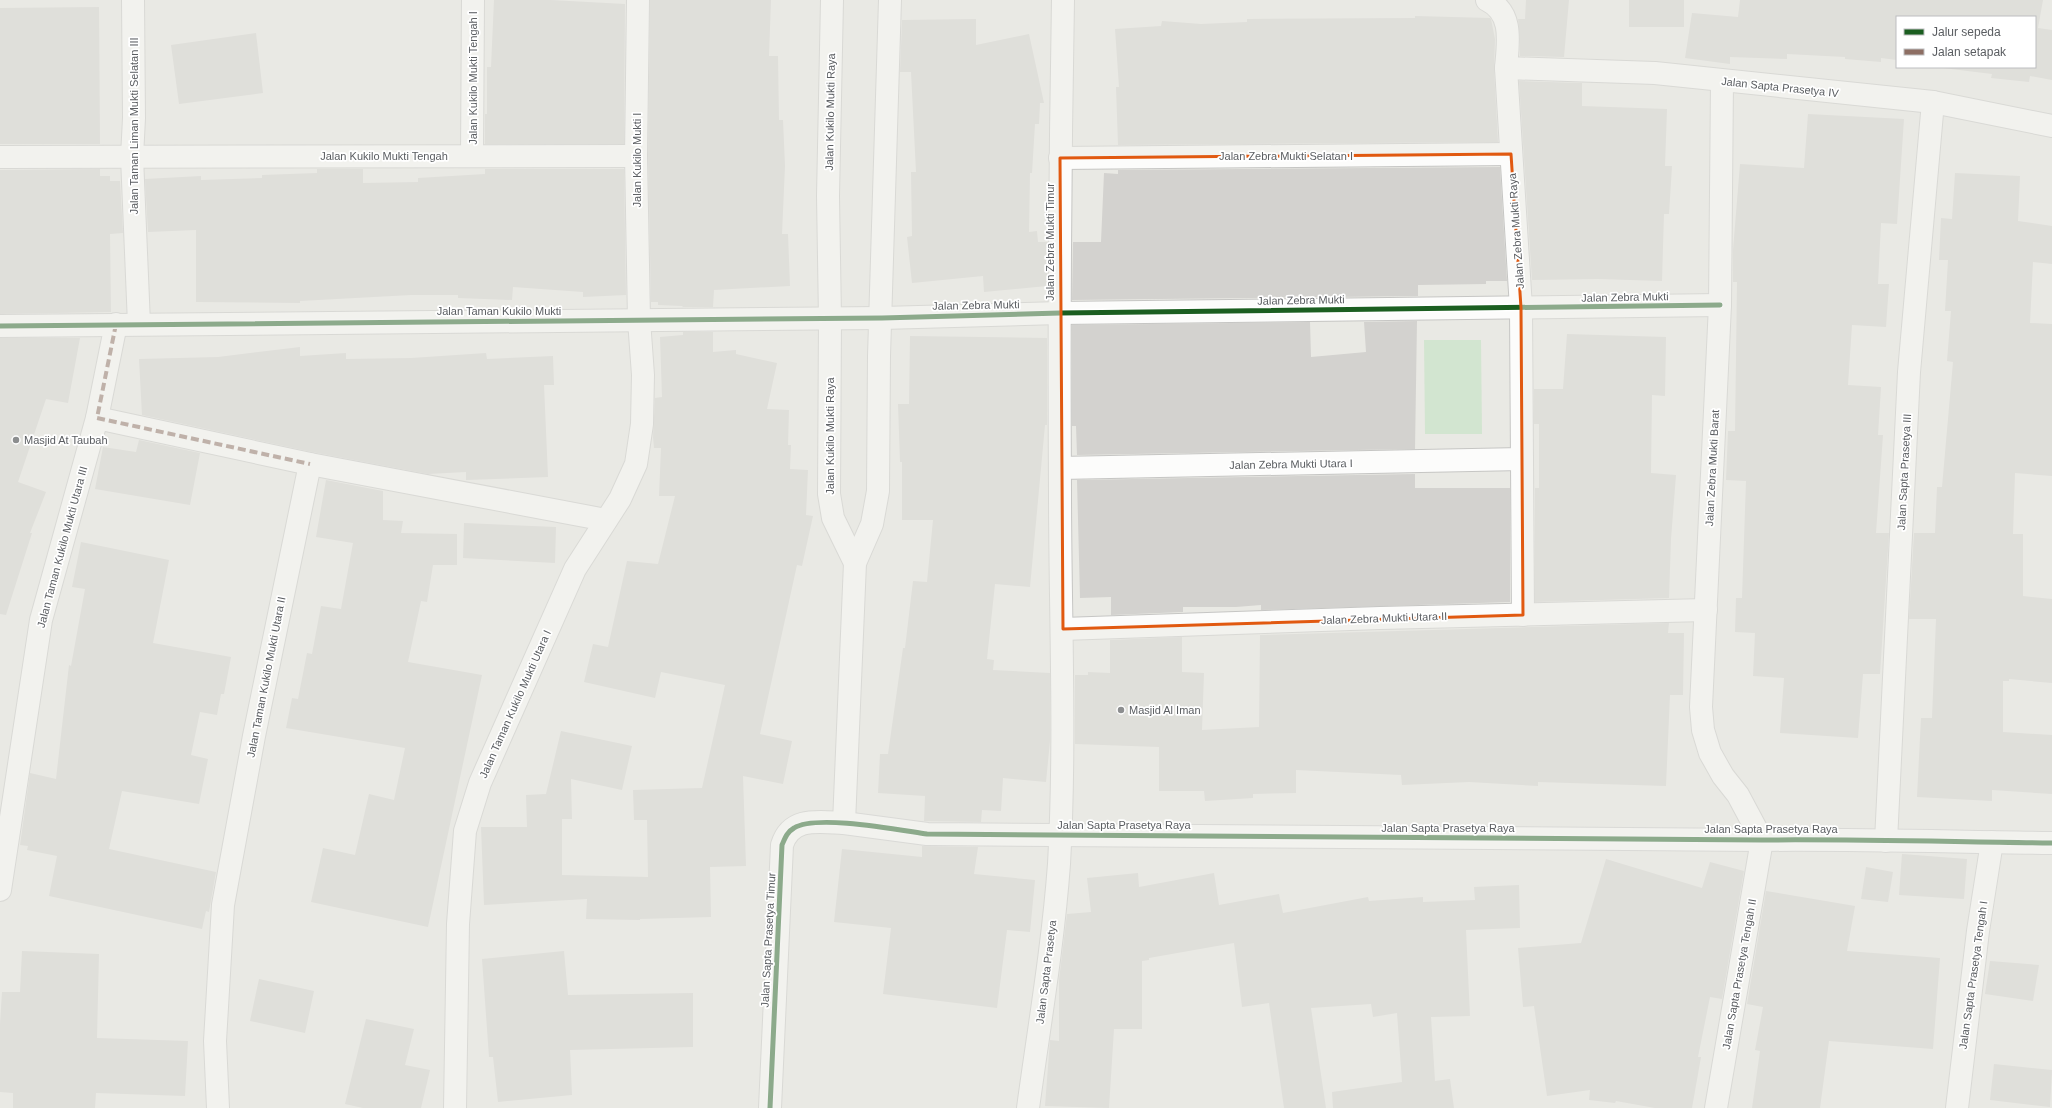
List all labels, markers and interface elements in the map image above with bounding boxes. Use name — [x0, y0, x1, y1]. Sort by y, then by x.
street label: Jalan Kukilo Mukti Tengah I — [467, 11, 479, 145]
legend — [1896, 16, 2036, 68]
text: Jalur sepeda — [1932, 25, 2001, 39]
street label: Jalan Taman Liman Mukti Selatan III — [128, 37, 140, 215]
text: Jalan setapak — [1932, 45, 2007, 59]
street label: Jalan Kukilo Mukti Raya — [823, 52, 837, 171]
street label: Jalan Sapta Prasetya IV — [1721, 75, 1840, 99]
street label: Jalan Kukilo Mukti I — [631, 113, 643, 207]
street label: Jalan Kukilo Mukti Tengah — [320, 150, 448, 162]
street label: Jalan Zebra Mukti Selatan I — [1219, 150, 1353, 162]
street label: Jalan Zebra Mukti Raya — [1506, 172, 1526, 289]
street label: Jalan Zebra Mukti Timur — [1044, 183, 1056, 301]
street label: Jalan Zebra Mukti — [1581, 290, 1669, 304]
street label: Jalan Zebra Mukti — [1257, 293, 1345, 307]
street label: Jalan Zebra Mukti — [932, 298, 1020, 312]
street label: Jalan Taman Kukilo Mukti — [437, 305, 561, 317]
street label: Jalan Kukilo Mukti Raya — [824, 376, 836, 495]
street label: Jalan Zebra Mukti Barat — [1703, 409, 1721, 527]
street label: Jalan Sapta Prasetya III — [1895, 413, 1913, 531]
place label: Masjid At Taubah — [24, 434, 108, 446]
marker: Masjid At Taubah — [11, 435, 21, 445]
street label: Jalan Zebra Mukti Utara I — [1229, 457, 1353, 471]
street label: Jalan Taman Kukilo Mukti Utara III — [35, 465, 89, 629]
street label: Jalan Taman Kukilo Mukti Utara II — [244, 596, 288, 758]
street label: Jalan Zebra Mukti Utara II — [1321, 610, 1447, 626]
street label: Jalan Taman Kukilo Mukti Utara I — [477, 628, 553, 780]
place label: Masjid Al Iman — [1129, 704, 1201, 716]
marker: Masjid Al Iman — [1116, 705, 1126, 715]
street label: Jalan Sapta Prasetya Raya — [1057, 819, 1192, 831]
street label: Jalan Sapta Prasetya Raya — [1381, 822, 1516, 834]
street label: Jalan Sapta Prasetya Raya — [1704, 823, 1839, 835]
street label: Jalan Sapta Prasetya Timur — [758, 872, 778, 1008]
street label: Jalan Sapta Prasetya Tengah II — [1720, 898, 1758, 1050]
street label: Jalan Sapta Prasetya Tengah I — [1957, 900, 1989, 1050]
street label: Jalan Sapta Prasetya — [1034, 919, 1058, 1025]

